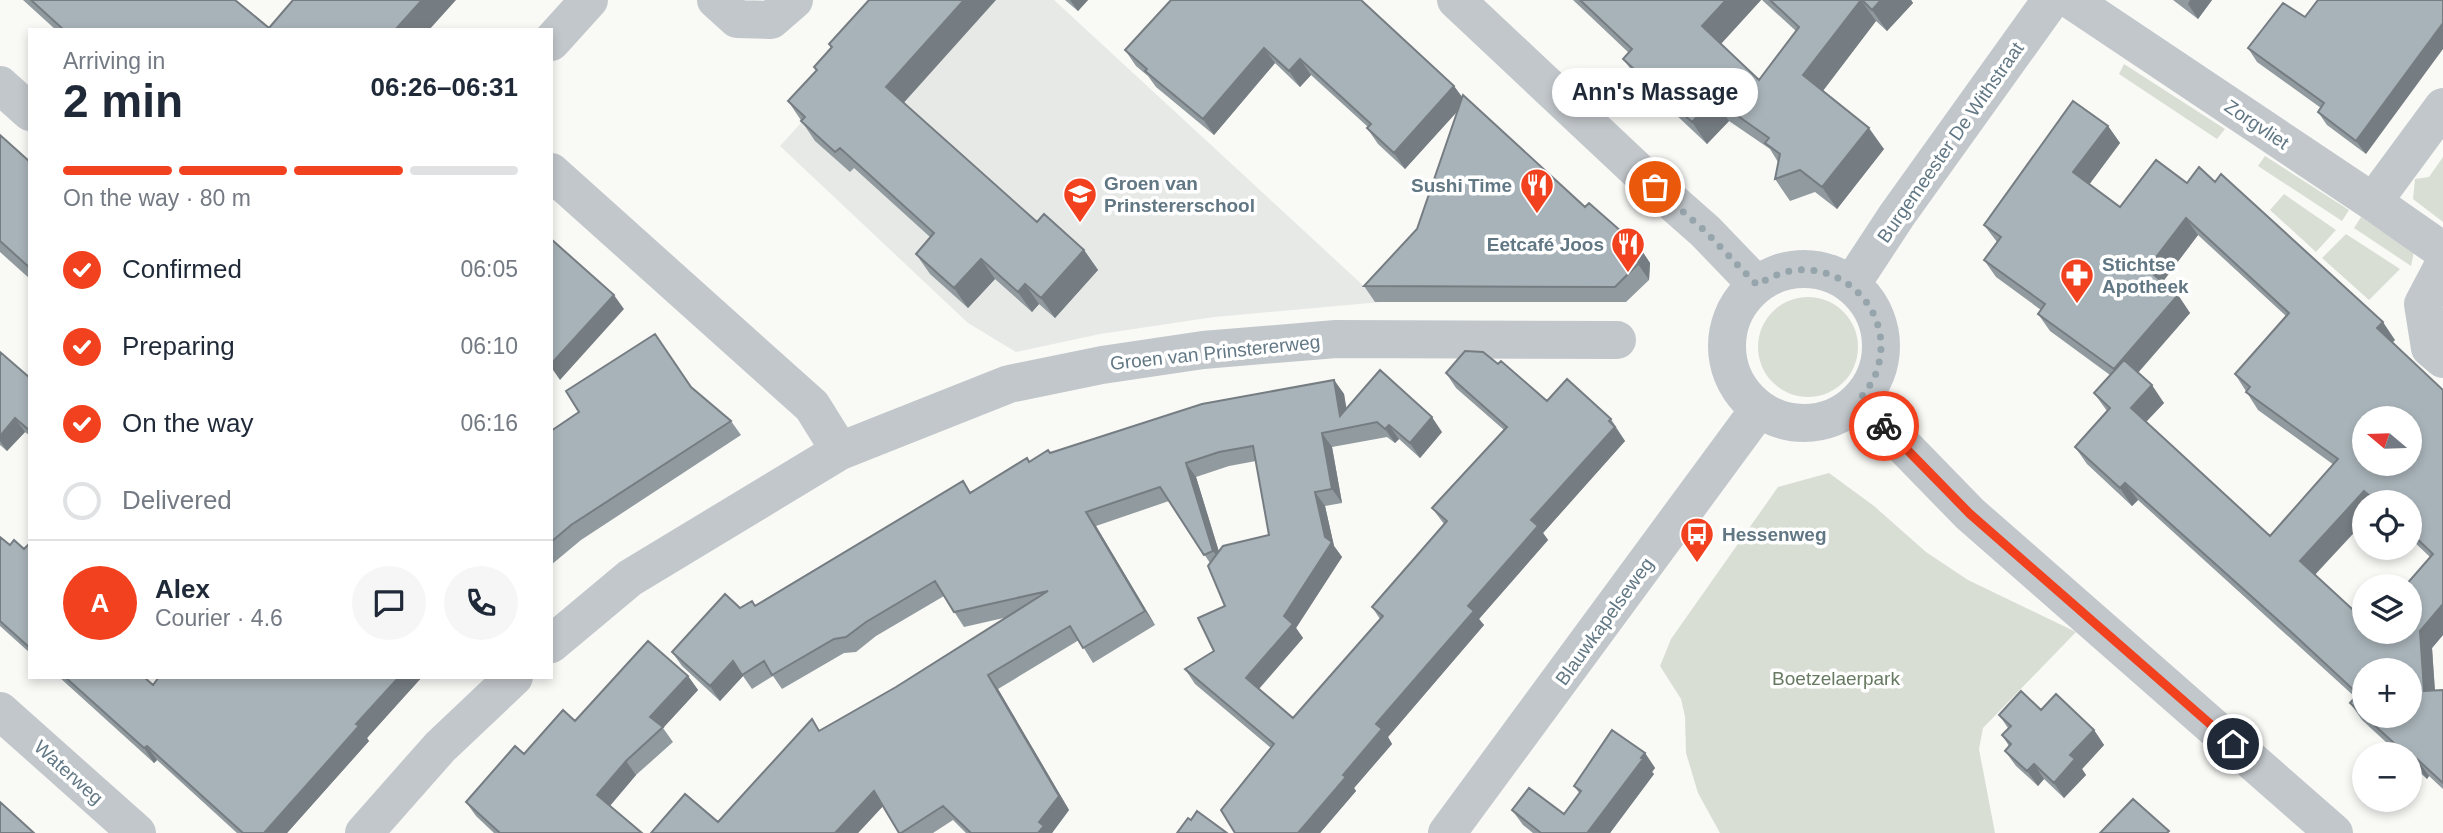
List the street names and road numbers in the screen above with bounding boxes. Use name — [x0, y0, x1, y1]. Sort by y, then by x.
street label: Burgemeester De Withstraat — [1873, 38, 2028, 246]
street label: Zorgvliet — [2221, 95, 2293, 154]
street label: Groen van Prinstererweg — [1109, 331, 1321, 374]
street label: Blauwkapelseweg — [1551, 554, 1658, 689]
street label: Waterweg — [30, 736, 107, 809]

